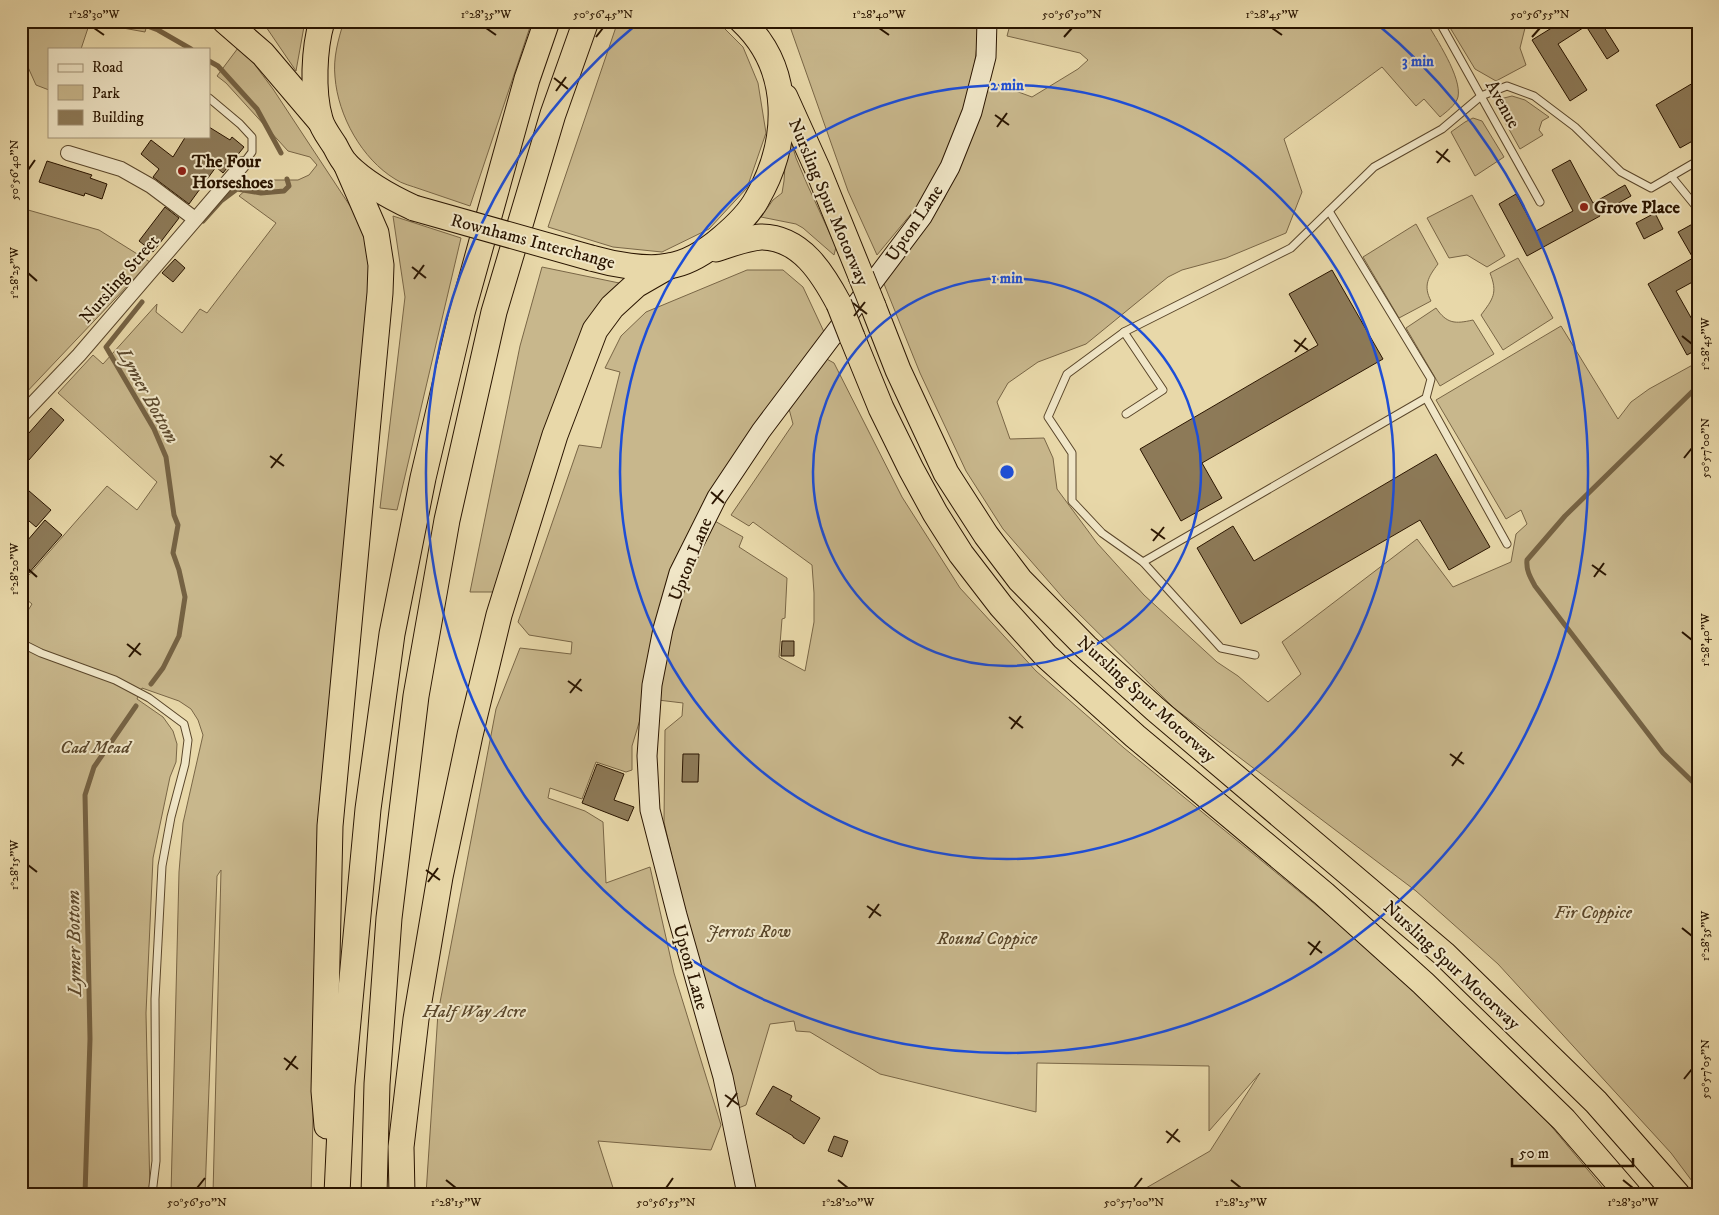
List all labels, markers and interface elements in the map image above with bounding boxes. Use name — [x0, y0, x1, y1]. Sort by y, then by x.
text: 1°28'30"W — [68, 7, 121, 22]
text: 1°28'35"W — [461, 7, 512, 22]
text: 50°56'45"N — [573, 7, 633, 22]
text: 1°28'40"W — [852, 7, 907, 22]
text: 50°56'50"N — [1042, 7, 1102, 22]
text: 1°28'45"W — [1246, 7, 1299, 22]
text: 50°56'55"N — [1510, 7, 1570, 22]
legend — [48, 48, 210, 138]
text: 3 min — [1402, 52, 1434, 71]
text: Road — [92, 58, 124, 77]
text: 2 min — [990, 76, 1024, 95]
street label: Avenue — [1480, 76, 1524, 133]
text: Park — [92, 84, 121, 103]
text: Building — [92, 108, 144, 127]
street label: Nursling Spur Motorway — [783, 116, 873, 290]
text: 50°56'40"N — [7, 139, 22, 200]
place label: The Four Horseshoes — [191, 151, 273, 194]
marker: The Four Horseshoes — [176, 165, 188, 177]
street label: Upton Lane — [881, 181, 948, 266]
place label: Grove Place — [1594, 197, 1680, 219]
marker: Grove Place — [1578, 201, 1590, 213]
street label: Rownhams Interchange — [448, 209, 617, 274]
street label: Nursling Street — [75, 231, 164, 329]
text: 1°28'25"W — [7, 246, 22, 299]
text: 1 min — [991, 269, 1023, 288]
text: 1°28'45"W — [1698, 317, 1713, 370]
water label: Lymer Bottom — [111, 343, 184, 448]
text: 50°57'00"N — [1698, 418, 1713, 478]
centre of rings — [998, 463, 1016, 481]
street label: Upton Lane — [664, 515, 718, 604]
text: 1°28'20"W — [7, 542, 22, 595]
text: 1°28'40"W — [1698, 612, 1713, 667]
street label: Nursling Spur Motorway — [1072, 632, 1221, 768]
park label: Cad Mead — [60, 737, 132, 759]
text: 1°28'15"W — [7, 839, 22, 890]
water label: Lymer Bottom — [62, 890, 87, 997]
street label: Nursling Spur Motorway — [1378, 896, 1525, 1035]
park label: Fir Coppice — [1554, 902, 1633, 924]
text: 1°28'35"W — [1698, 910, 1713, 961]
park label: Jerrots Row — [707, 921, 791, 943]
street label: Upton Lane — [667, 922, 713, 1012]
park label: Round Coppice — [936, 928, 1038, 950]
park label: Half Way Acre — [421, 1001, 526, 1023]
text: 50°57'05"N — [1698, 1039, 1713, 1099]
scale bar — [1512, 1135, 1633, 1167]
text: 50 m — [1519, 1144, 1549, 1163]
text: 50°56'50"N — [167, 1195, 227, 1210]
text: 1°28'15"W — [431, 1195, 482, 1210]
text: 50°56'55"N — [636, 1195, 696, 1210]
text: 1°28'20"W — [822, 1195, 875, 1210]
text: 50°57'00"N — [1104, 1195, 1164, 1210]
text: 1°28'25"W — [1215, 1195, 1268, 1210]
text: 1°28'30"W — [1607, 1195, 1660, 1210]

